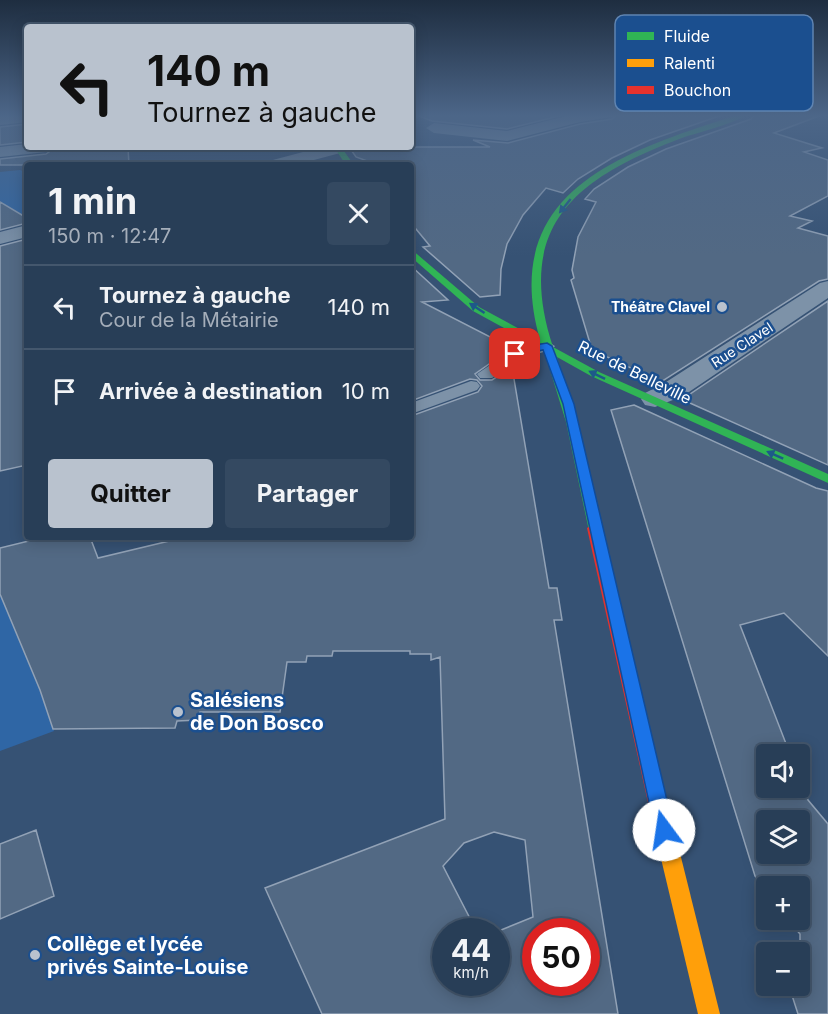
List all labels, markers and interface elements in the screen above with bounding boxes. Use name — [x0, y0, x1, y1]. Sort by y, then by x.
legend — [615, 15, 813, 111]
text: Fluide — [664, 26, 710, 46]
text: 140 m — [147, 45, 270, 96]
icon: left — [48, 48, 126, 126]
text: Ralenti — [664, 53, 715, 73]
text: Bouchon — [664, 80, 731, 100]
text: Tournez à gauche — [147, 96, 376, 129]
text: 1 min — [48, 179, 137, 223]
button: close — [327, 182, 390, 245]
one-way arrow — [558, 198, 571, 214]
text: 150 m · 12:47 — [48, 224, 171, 248]
text: Tournez à gauche — [99, 282, 291, 308]
icon: left — [48, 291, 81, 324]
text: 140 m — [328, 294, 390, 320]
place label: Théâtre Clavel — [611, 298, 710, 315]
marker: Théâtre Clavel — [715, 300, 729, 314]
one-way arrow — [469, 303, 485, 314]
text: Cour de la Métairie — [99, 308, 279, 332]
street label: Rue Clavel — [708, 318, 776, 371]
pin — [489, 328, 540, 379]
street label: Rue de Belleville — [575, 336, 695, 408]
icon: arrive — [498, 337, 531, 370]
one-way arrow — [589, 370, 606, 379]
icon: arrive — [48, 375, 81, 408]
text: Arrivée à destination — [99, 378, 323, 404]
text: 10 m — [342, 378, 390, 404]
one-way arrow — [765, 450, 783, 460]
button: Quitter — [48, 459, 213, 528]
button: Partager — [225, 459, 390, 528]
place label: Salésiens de Don Bosco — [190, 688, 324, 735]
marker: Salésiens de Don Bosco — [171, 705, 185, 719]
map controls — [756, 744, 810, 996]
button: sound — [756, 744, 810, 798]
position arrow — [632, 798, 696, 862]
button: layers — [756, 810, 810, 864]
button: + — [756, 876, 810, 930]
speed limit sign: 50 — [522, 918, 600, 996]
place label: Collège et lycée privés Sainte-Louise — [47, 932, 248, 979]
text: 44 — [451, 932, 491, 968]
button: − — [756, 942, 810, 996]
marker: Collège et lycée privés Sainte-Louise — [28, 948, 42, 962]
text: km/h — [453, 963, 489, 982]

